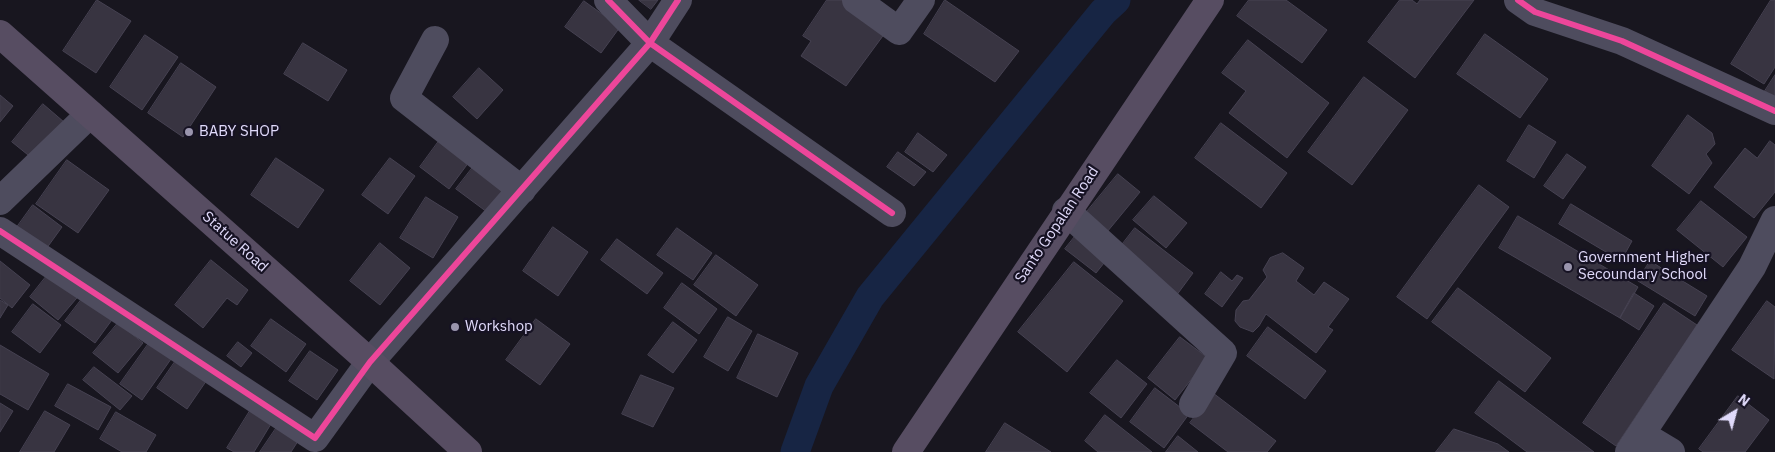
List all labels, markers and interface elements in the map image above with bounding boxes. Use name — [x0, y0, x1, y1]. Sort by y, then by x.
place label: BABY SHOP — [199, 123, 279, 141]
marker: BABY SHOP — [183, 126, 195, 138]
street label: Santo Gopalan Road — [1011, 163, 1103, 287]
street label: Statue Road — [198, 208, 272, 276]
place label: Government Higher Secoundary School — [1578, 249, 1709, 284]
marker: Government Higher Secoundary School — [1562, 261, 1574, 273]
place label: Workshop — [465, 318, 533, 336]
marker: Workshop — [449, 321, 461, 333]
north arrow — [1710, 387, 1760, 437]
text: N — [1735, 390, 1753, 410]

